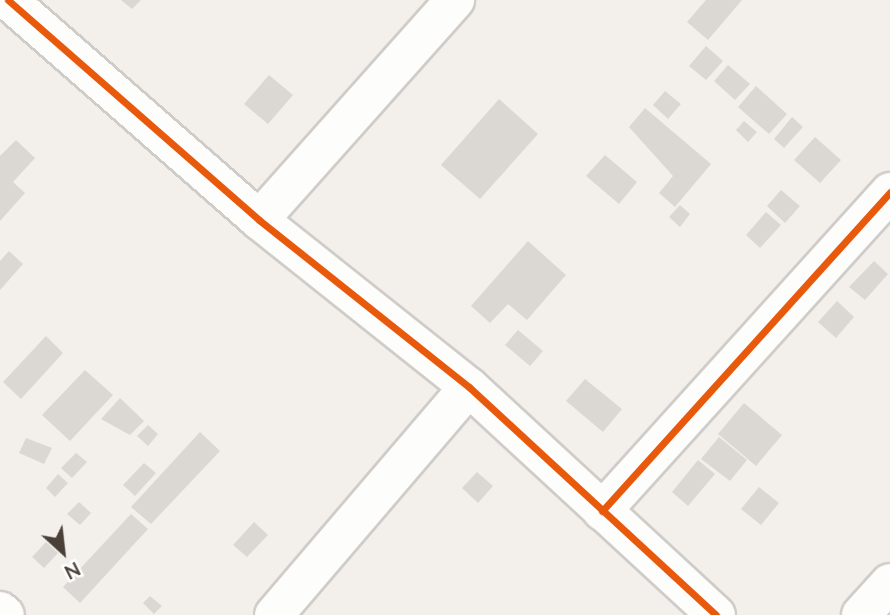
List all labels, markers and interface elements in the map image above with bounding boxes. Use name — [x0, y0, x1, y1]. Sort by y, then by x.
north arrow — [28, 517, 98, 587]
text: N — [61, 558, 85, 585]

